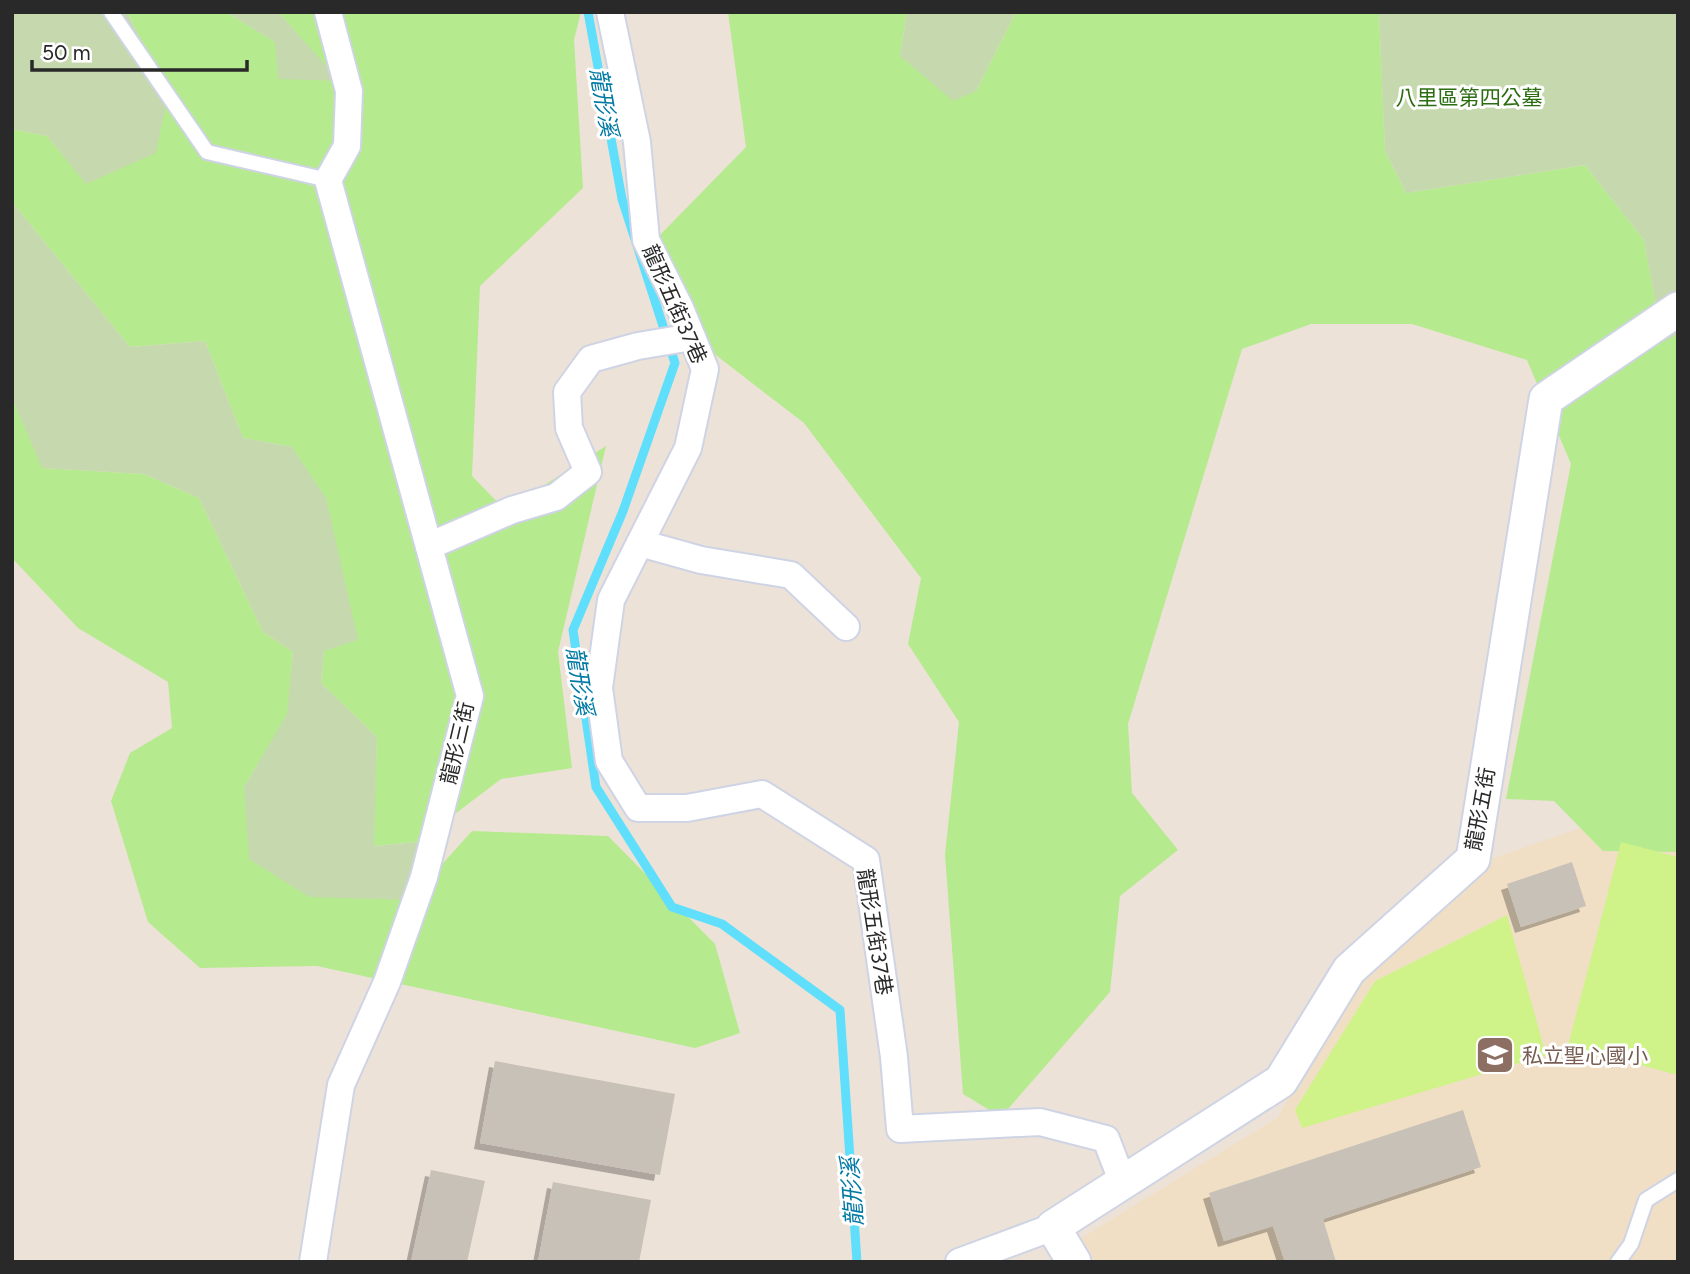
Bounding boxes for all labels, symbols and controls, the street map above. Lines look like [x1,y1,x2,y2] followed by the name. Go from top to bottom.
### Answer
[32,28,247,72] scale bar
[42,40,91,65] text: 50 m
[584,66,624,141] water label: 龍形溪
[1396,85,1543,110] park label: 八里區第四公墓
[638,241,712,367] street label: 龍形五街37巷
[561,645,600,720] water label: 龍形溪
[435,699,479,787] street label: 龍形三街
[1460,765,1500,853] street label: 龍形五街
[853,867,897,997] street label: 龍形五街37巷
[1474,1034,1516,1076] school or university icon: 私立聖心國小
[1522,1043,1648,1068] place label: 私立聖心國小
[835,1154,868,1227] water label: 龍形溪

